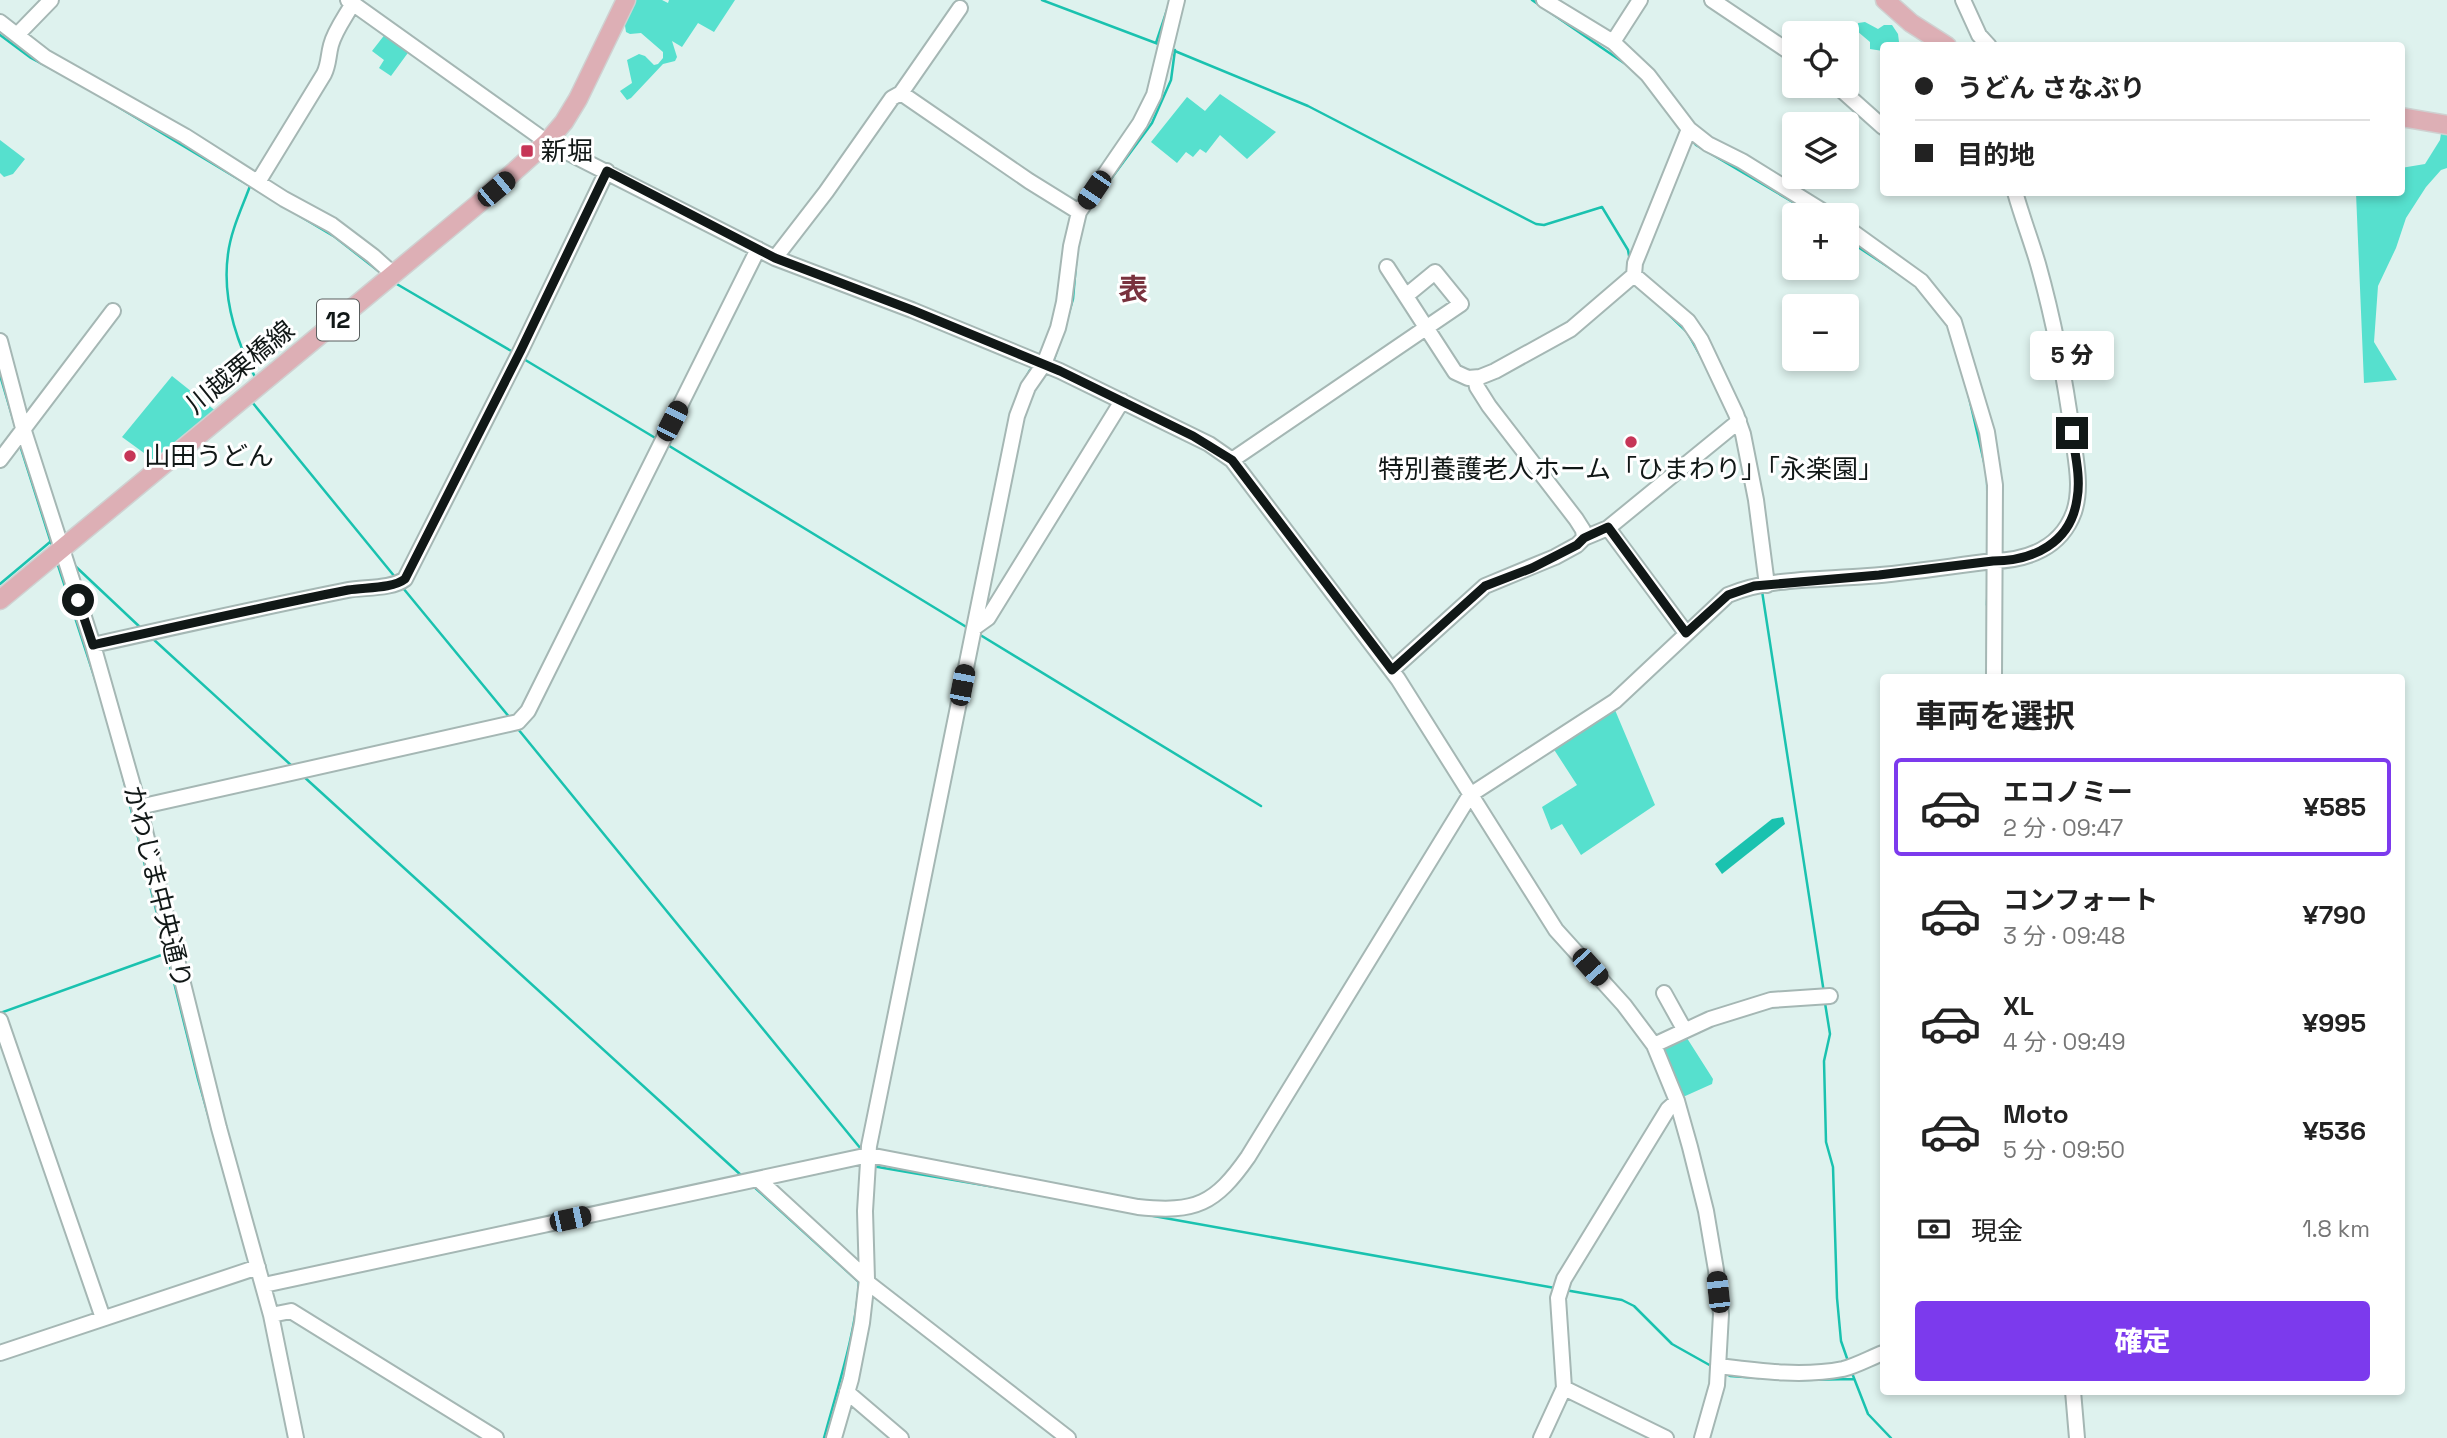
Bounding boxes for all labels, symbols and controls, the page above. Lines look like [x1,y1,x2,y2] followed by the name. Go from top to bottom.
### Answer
[1782,21,1859,371] map controls
[1782,21,1859,98] button: locate
[1957,71,2146,105] text: うどん さなぶり
[1782,112,1859,189] button: layers
[541,134,593,168] place label: 新堀
[1957,138,2035,172] text: 目的地
[519,143,535,159] marker: 新堀
[474,167,519,211] car
[1074,167,1115,213] car
[1782,203,1859,280] button: +
[1118,270,1148,309] district label: 表
[1782,294,1859,371] button: −
[317,300,359,340] road number: 12
[179,313,301,421] street label: 川越栗橋線
[2030,332,2114,380] callout: 5 分
[2051,340,2093,370] text: 5 分
[654,398,691,444] car
[2056,417,2088,449] route end
[1623,434,1639,450] marker: 特別養護老人ホーム「ひまわり」「永楽園」
[144,439,274,473] place label: 山田うどん
[122,448,138,464] marker: 山田うどん
[1378,452,1884,486] place label: 特別養護老人ホーム「ひまわり」「永楽園」
[62,584,94,616] route start
[948,662,977,708] car
[1915,696,2075,736] text: 車両を選択
[2003,775,2133,809] text: エコノミー
[1919,776,1982,839] icon: car
[116,782,200,992] street label: かわじま中央通り
[2303,790,2366,824] text: ¥585
[2003,813,2123,843] text: 2 分 · 09:47
[2003,883,2158,917] text: コンフォート
[1919,884,1982,947] icon: car
[2303,898,2366,932] text: ¥790
[2003,921,2125,951] text: 3 分 · 09:48
[1569,944,1612,990] car
[2003,989,2034,1023] text: XL
[1919,992,1982,1055] icon: car
[2302,1006,2366,1040] text: ¥995
[2003,1027,2126,1057] text: 4 分 · 09:49
[2003,1097,2069,1131] text: Moto
[1919,1100,1982,1163] icon: car
[2302,1114,2366,1148] text: ¥536
[2003,1135,2125,1165] text: 5 分 · 09:50
[548,1204,593,1234] car
[1915,1210,1953,1248] icon: cash
[1971,1214,2023,1248] text: 現金
[2302,1214,2370,1244] text: 1.8 km
[1706,1270,1731,1314] car
[1915,1301,2370,1381] button: 確定

